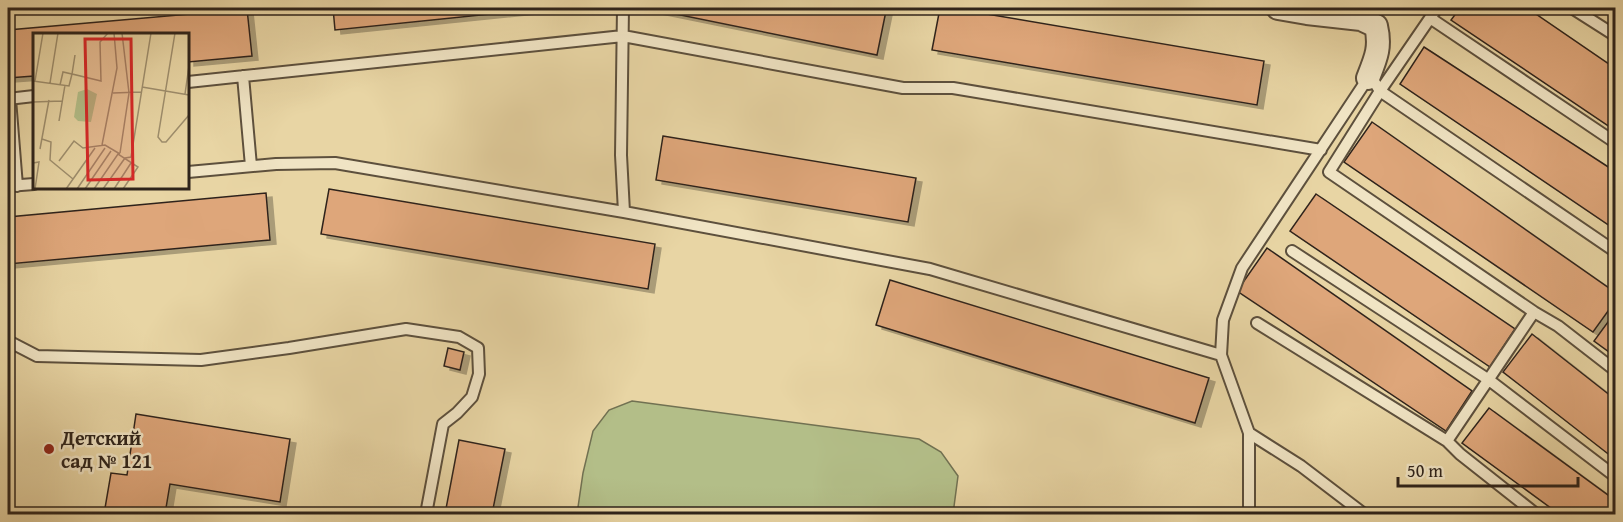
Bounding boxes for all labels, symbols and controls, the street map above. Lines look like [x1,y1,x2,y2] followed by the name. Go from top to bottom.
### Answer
[33,33,189,189] inset map
[60,423,152,475] place label: Детский сад № 121
[42,442,56,456] marker: Детский сад № 121
[1398,450,1578,488] scale bar
[1407,457,1443,484] text: 50 m

